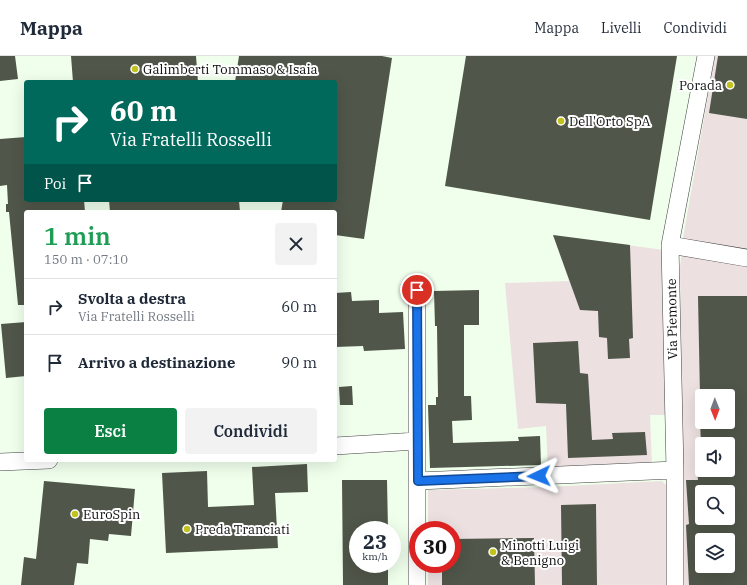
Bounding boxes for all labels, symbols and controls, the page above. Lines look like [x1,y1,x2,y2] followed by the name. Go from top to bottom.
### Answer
[20,16,83,40] text: Mappa
[534,19,579,37] text: Mappa
[601,19,641,37] text: Livelli
[663,19,727,37] text: Condividi
[143,61,318,78] place label: Galimberti Tommaso & Isaia
[130,64,140,74] marker: Galimberti Tommaso & Isaia
[679,77,722,94] place label: Porada
[725,80,735,90] marker: Porada
[110,92,177,129] text: 60 m
[44,96,96,148] icon: right
[569,113,651,130] place label: Dell'Orto SpA
[556,116,566,126] marker: Dell'Orto SpA
[110,128,272,151] text: Via Fratelli Rosselli
[74,172,96,194] icon: arrive
[44,174,66,193] text: Poi
[44,220,111,252] text: 1 min
[275,223,317,265] button: close
[44,251,128,268] text: 150 m · 07:10
[400,273,434,307] pin
[663,278,681,360] street label: Via Piemonte
[406,279,428,301] icon: arrive
[78,289,186,308] text: Svolta a destra
[44,296,66,318] icon: right
[281,297,317,316] text: 60 m
[78,308,195,325] text: Via Fratelli Rosselli
[44,352,66,374] icon: arrive
[78,353,235,372] text: Arrivo a destinazione
[281,353,317,372] text: 90 m
[695,389,735,429] north arrow
[695,389,735,573] map controls
[44,408,177,454] button: Esci
[185,408,317,454] button: Condividi
[695,437,735,477] button: sound
[518,455,560,497] position arrow
[695,485,735,525] button: search
[83,506,140,523] place label: EuroSpin
[70,509,80,519] marker: EuroSpin
[195,521,290,538] place label: Preda Tranciati
[409,521,461,573] speed limit sign: 30
[182,524,192,534] marker: Preda Tranciati
[363,528,387,555] text: 23
[695,533,735,573] button: layers
[501,537,579,569] place label: Minotti Luigi & Benigno
[488,547,498,557] marker: Minotti Luigi & Benigno
[362,550,388,563] text: km/h

